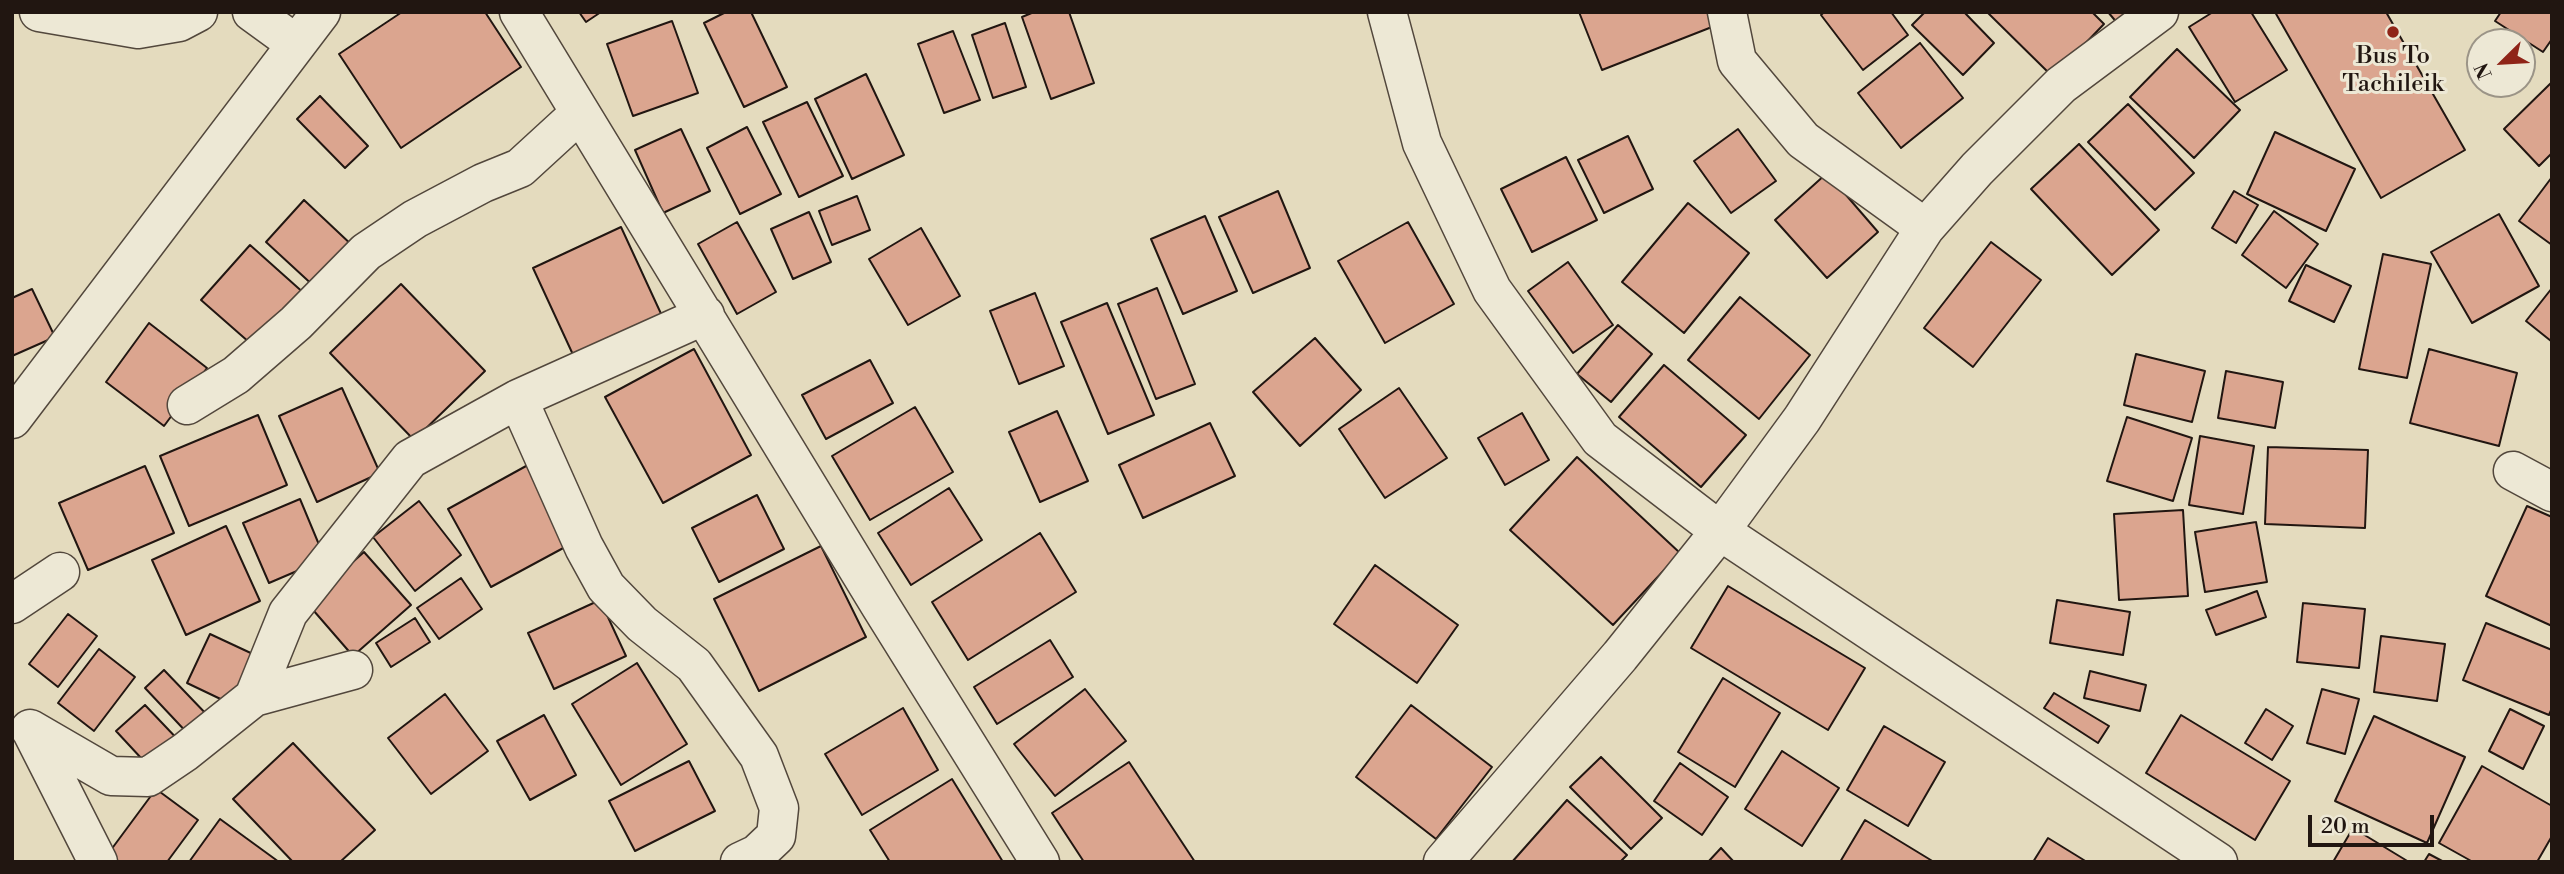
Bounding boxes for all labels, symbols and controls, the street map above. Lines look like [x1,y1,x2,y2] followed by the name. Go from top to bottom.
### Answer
[2385,24,2401,40] marker: Bus To Tachileik
[2466,28,2536,98] north arrow
[2342,43,2444,99] place label: Bus To Tachileik
[2470,59,2498,82] text: N
[2312,800,2438,844] scale bar
[2321,814,2370,840] text: 20 m

